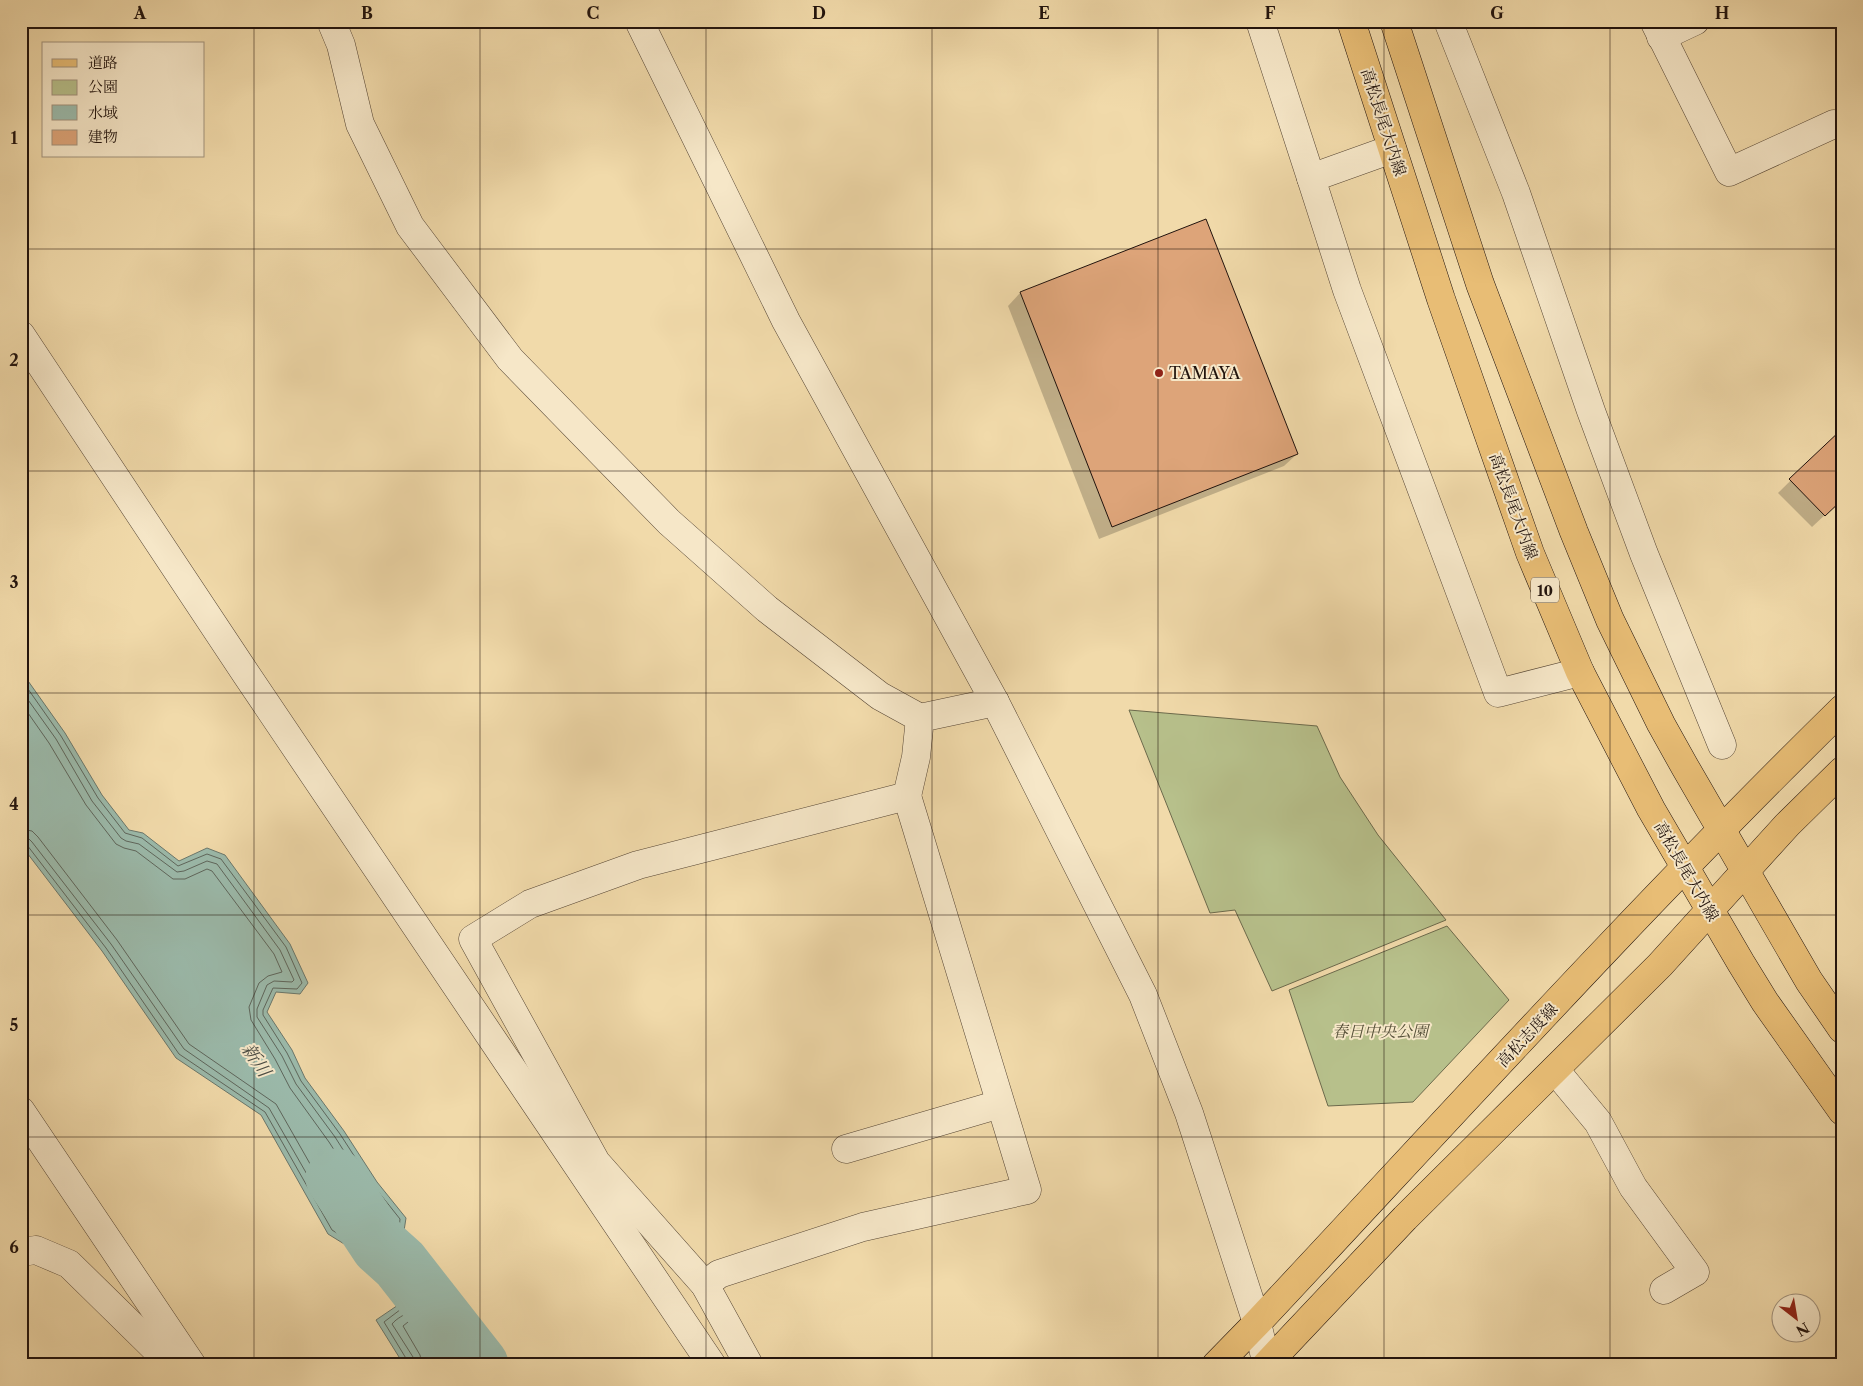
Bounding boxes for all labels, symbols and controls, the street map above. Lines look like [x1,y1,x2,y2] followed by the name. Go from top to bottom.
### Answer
[133,3,147,23] text: A
[361,3,373,23] text: B
[587,3,599,23] text: C
[812,3,826,23] text: D
[1038,3,1050,23] text: E
[1265,3,1276,23] text: F
[1490,3,1504,23] text: G
[1715,3,1729,23] text: H
[42,42,205,158] legend
[88,53,118,72] text: 道路
[1357,66,1411,178] street label: 高松長尾大内線
[88,77,118,96] text: 公園
[88,103,118,122] text: 水域
[88,127,118,146] text: 建物
[10,128,18,148] text: 1
[9,350,19,370] text: 2
[1169,363,1242,383] place label: TAMAYA
[1153,367,1165,379] marker: TAMAYA
[1485,450,1543,562] street label: 高松長尾大内線
[9,572,19,592] text: 3
[1531,578,1559,602] road number: 10
[9,794,19,814] text: 4
[1650,817,1724,925] street label: 高松長尾大内線
[1492,999,1562,1071] street label: 高松志度線
[10,1015,19,1035] text: 5
[1332,1021,1431,1041] park label: 春日中央公園
[237,1039,276,1083] water label: 新川
[9,1237,19,1257] text: 6
[1770,1294,1820,1344] north arrow
[1793,1318,1813,1340] text: N

